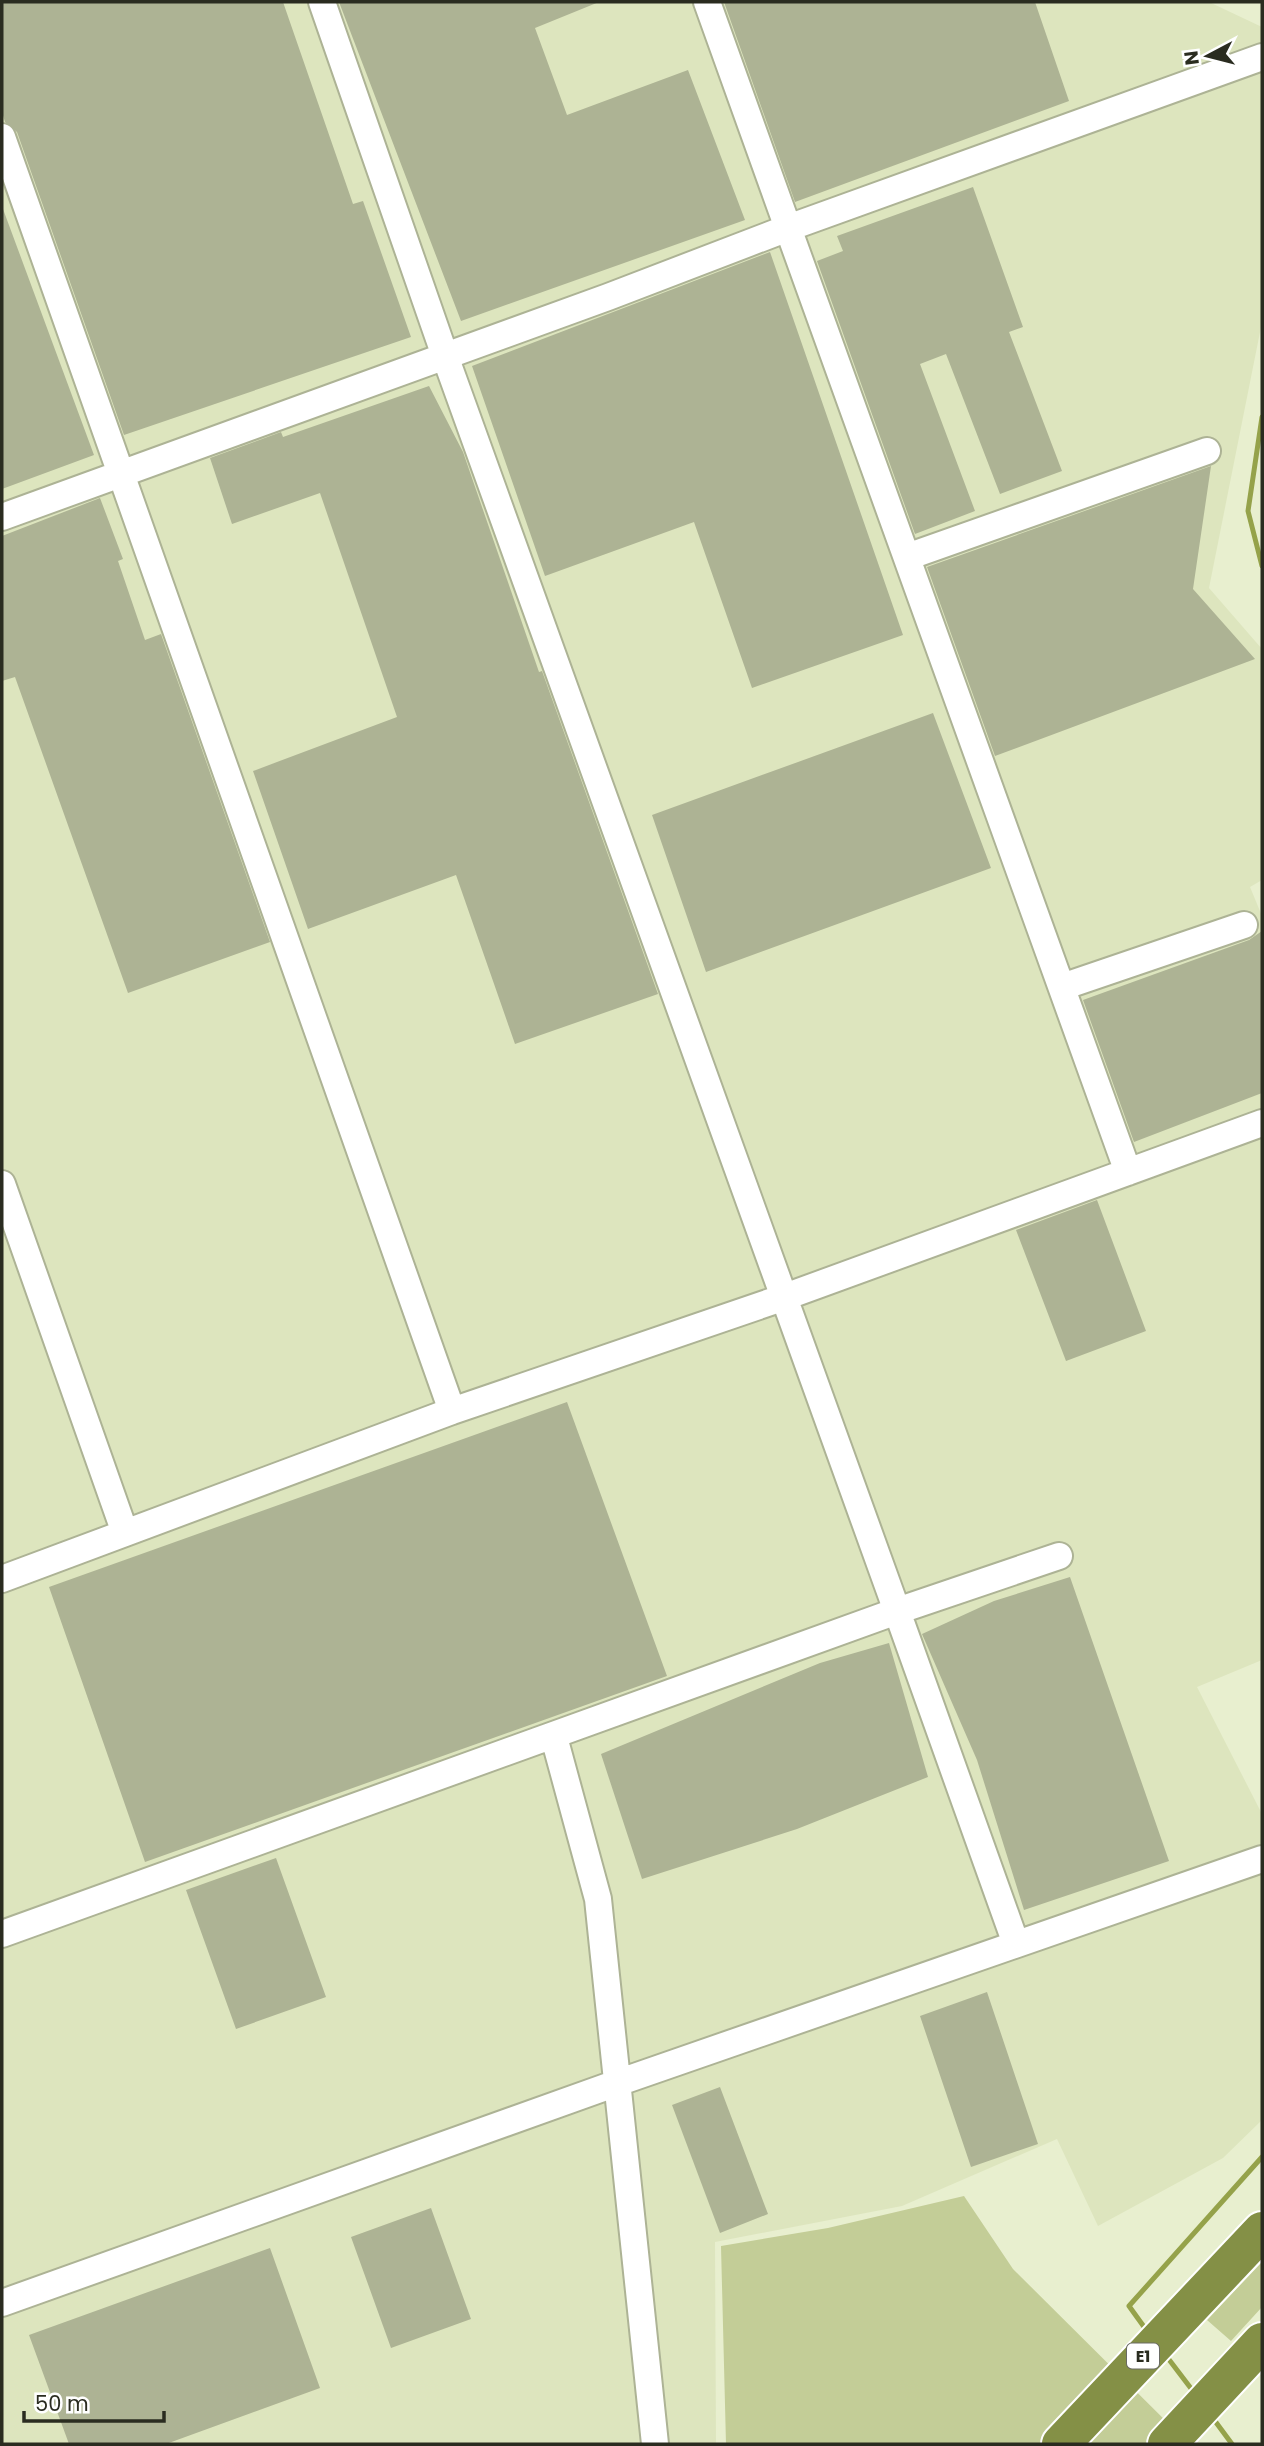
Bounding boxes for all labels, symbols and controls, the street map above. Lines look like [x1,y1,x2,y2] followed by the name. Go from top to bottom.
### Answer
[1173,21,1243,91] north arrow
[1177,49,1206,67] text: N
[1127,2344,1159,2368] road number: E1
[24,2380,164,2424] scale bar
[35,2389,89,2418] text: 50 m

